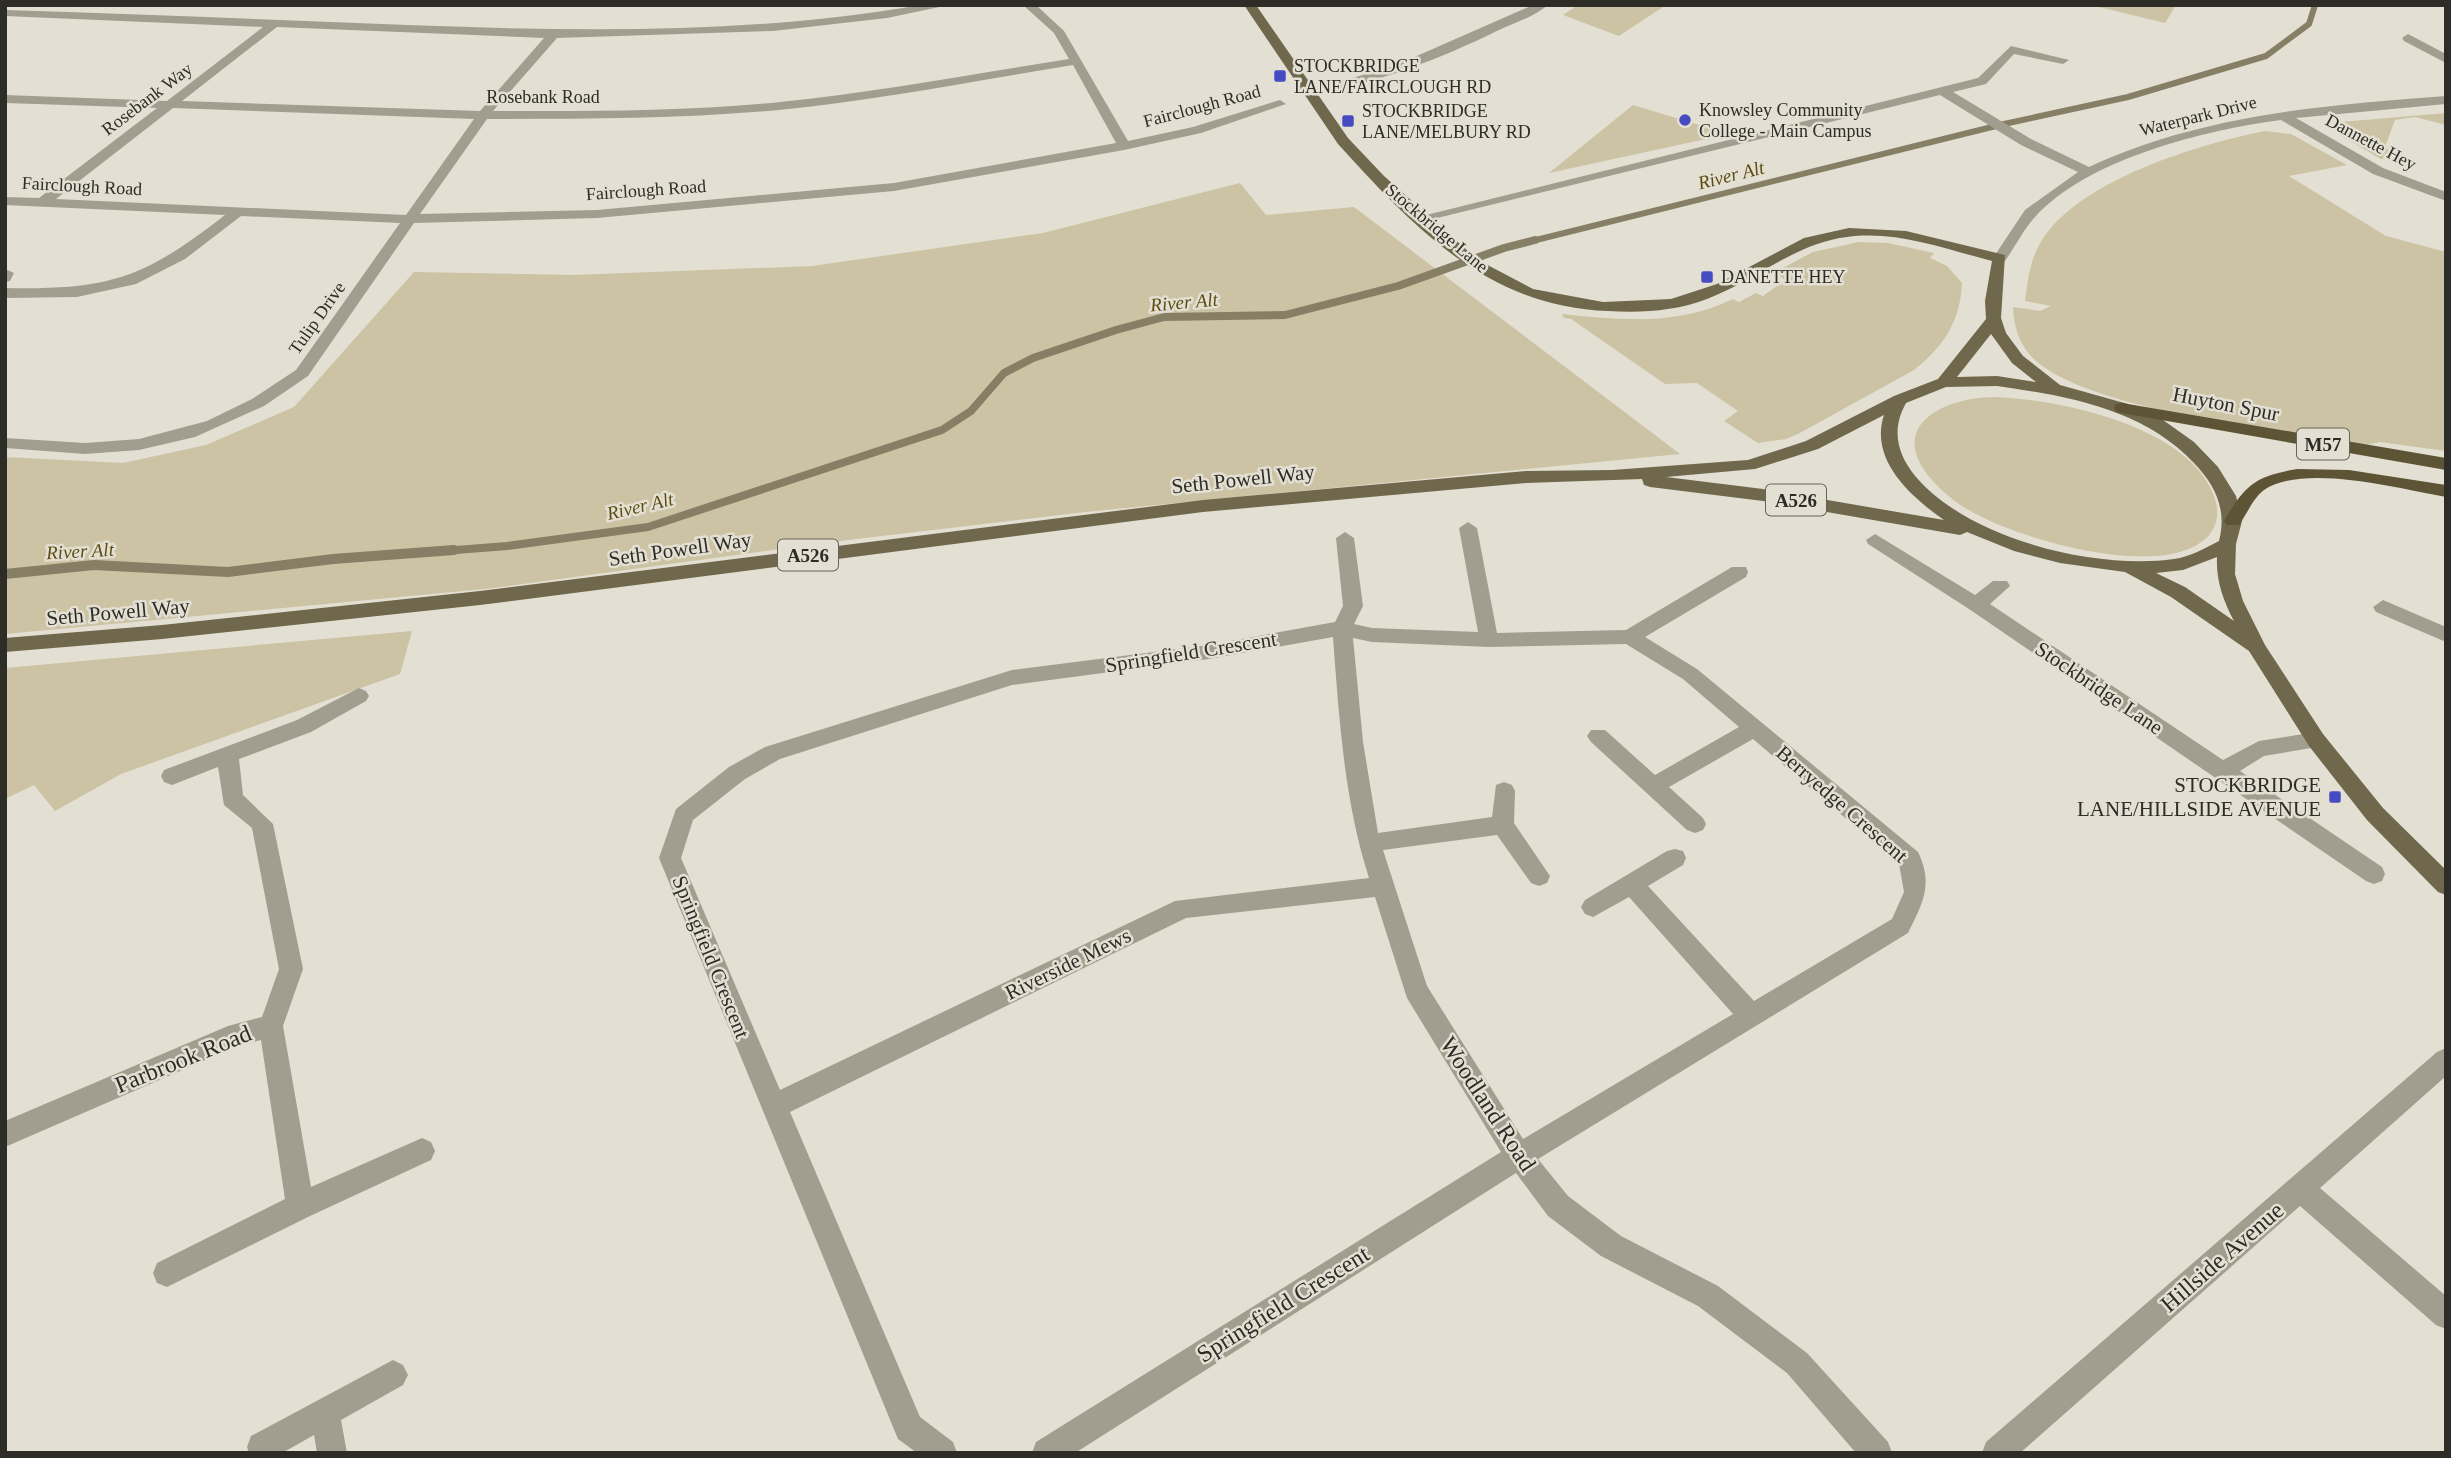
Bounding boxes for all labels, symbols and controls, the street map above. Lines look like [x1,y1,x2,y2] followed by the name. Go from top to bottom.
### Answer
[1294,56,1491,97] place label: STOCKBRIDGE LANE/FAIRCLOUGH RD
[98,59,196,139] street label: Rosebank Way
[1272,68,1288,84] marker: STOCKBRIDGE LANE/FAIRCLOUGH RD
[1141,81,1263,131] street label: Fairclough Road
[486,87,600,107] street label: Rosebank Road
[2137,92,2259,140] street label: Waterpark Drive
[1699,100,1871,141] place label: Knowsley Community College - Main Campus
[1362,101,1531,142] place label: STOCKBRIDGE LANE/MELBURY RD
[2322,110,2420,174] street label: Dannette Hey
[1677,112,1693,128] marker: Knowsley Community College - Main Campus
[1340,113,1356,129] marker: STOCKBRIDGE LANE/MELBURY RD
[1695,156,1767,194] water label: River Alt
[21,173,143,199] street label: Fairclough Road
[585,176,707,204] street label: Fairclough Road
[1382,179,1492,277] street label: Stockbridge Lane
[1721,267,1845,287] place label: DANETTE HEY
[1699,269,1715,285] marker: DANETTE HEY
[285,278,349,358] street label: Tulip Drive
[1148,289,1219,315] water label: River Alt
[2171,382,2281,426] street label: Huyton Spur
[2297,428,2349,460] road number: M57
[1170,460,1316,498] street label: Seth Powell Way
[1766,485,1826,516] road number: A526
[604,488,676,524] water label: River Alt
[607,527,753,571] street label: Seth Powell Way
[45,539,115,563] water label: River Alt
[778,540,838,570] road number: A526
[45,594,191,630] street label: Seth Powell Way
[1104,627,1279,677] street label: Springfield Crescent
[2031,636,2167,740] street label: Stockbridge Lane
[1771,740,1913,868] street label: Berryedge Crescent
[2077,773,2321,821] place label: STOCKBRIDGE LANE/HILLSIDE AVENUE
[2327,789,2343,805] marker: STOCKBRIDGE LANE/HILLSIDE AVENUE
[667,872,755,1042] street label: Springfield Crescent
[1001,923,1135,1005] street label: Riverside Mews
[111,1020,255,1098] street label: Parbrook Road
[1435,1032,1541,1176] street label: Woodland Road
[2156,1197,2288,1317] street label: Hillside Avenue
[1192,1240,1374,1367] street label: Springfield Crescent

